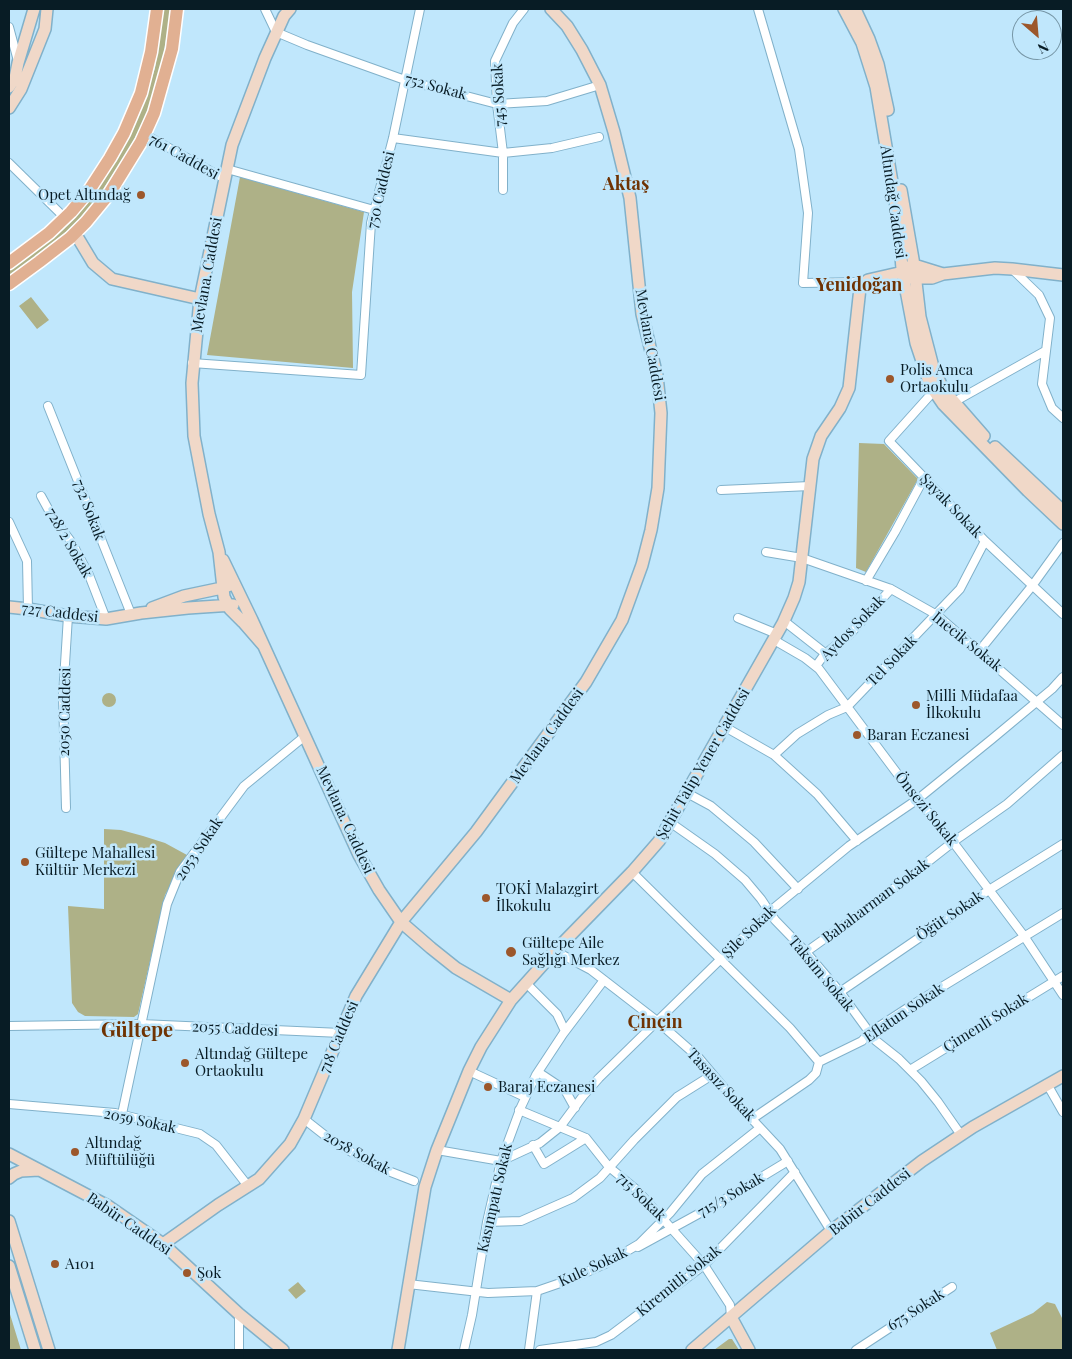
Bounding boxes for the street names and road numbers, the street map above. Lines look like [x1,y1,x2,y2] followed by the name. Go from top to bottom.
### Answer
[488,63,510,127] street label: 745 Sokak
[403,70,469,104] street label: 752 Sokak
[146,130,222,184] street label: 761 Caddesi
[876,144,910,260] street label: Altındağ Caddesi
[363,150,399,230] street label: 750 Caddesi
[188,216,226,334] street label: Mevlana. Caddesi
[631,288,669,402] street label: Mevlana Caddesi
[916,470,986,542] street label: Şayak Sokak
[69,477,109,543] street label: 732 Sokak
[42,505,96,581] street label: 728/2 Sokak
[817,591,889,665] street label: Aydos Sokak
[21,599,99,627] street label: 727 Caddesi
[928,608,1006,676] street label: İnecik Sokak
[863,632,921,690] street label: Tel Sokak
[55,667,75,757] street label: 2050 Caddesi
[506,685,588,787] street label: Mevlana Caddesi
[652,685,754,843] street label: Şehit Talip Yener Caddesi
[312,763,378,877] street label: Mevlana. Caddesi
[891,769,961,849] street label: Önsezi Sokak
[171,814,227,884] street label: 2053 Sokak
[819,855,933,947] street label: Babaharman Sokak
[913,887,987,945] street label: Öğüt Sokak
[718,902,780,962] street label: Şile Sokak
[784,933,858,1015] street label: Taksim Sokak
[861,980,947,1046] street label: Eflatun Sokak
[940,990,1032,1056] street label: Çimenli Sokak
[316,998,362,1076] street label: 718 Caddesi
[191,1018,279,1040] street label: 2055 Caddesi
[683,1045,759,1125] street label: Tasasız Sokak
[102,1105,178,1137] street label: 2059 Sokak
[320,1127,394,1179] street label: 2058 Sokak
[474,1142,516,1254] street label: Kasımpatı Sokak
[826,1165,914,1239] street label: Babür Caddesi
[613,1169,669,1225] street label: 715 Sokak
[695,1169,767,1221] street label: 715/3 Sokak
[83,1189,175,1259] street label: Babür Caddesi
[633,1241,725,1321] street label: Kiremitli Sokak
[556,1243,630,1291] street label: Kule Sokak
[884,1285,948,1335] street label: 675 Sokak

